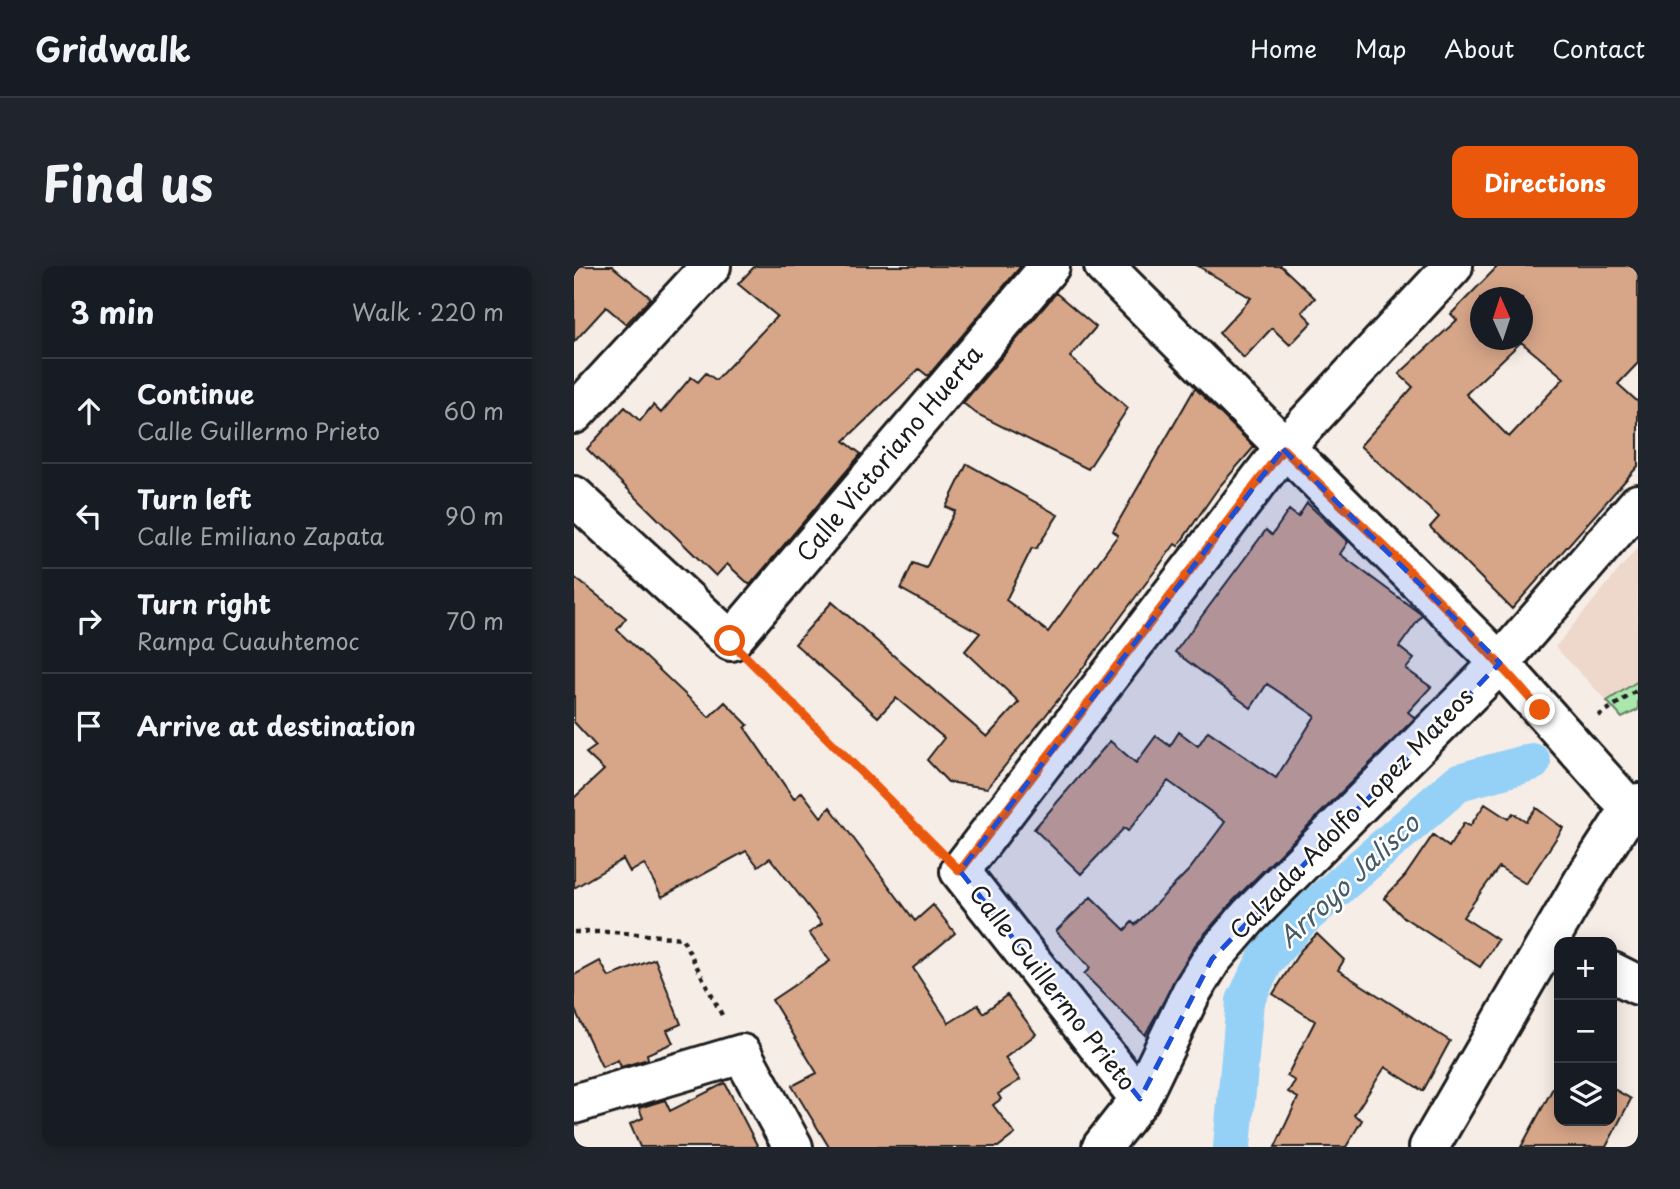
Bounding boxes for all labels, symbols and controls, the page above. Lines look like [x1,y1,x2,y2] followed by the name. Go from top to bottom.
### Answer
[35,23,191,73] text: Gridwalk
[1250,30,1317,66] text: Home
[1355,30,1406,66] text: Map
[1444,30,1514,66] text: About
[1552,30,1645,66] text: Contact
[42,145,213,219] text: Find us
[1452,146,1638,218] button: Directions
[1470,287,1533,350] north arrow
[70,289,155,334] text: 3 min
[352,294,504,329] text: Walk · 220 m
[787,337,990,569] street label: Calle Victoriano Huerta
[137,374,254,413] text: Continue
[70,392,108,430] icon: ahead
[444,393,504,428] text: 60 m
[137,413,380,448] text: Calle Guillermo Prieto
[137,479,252,518] text: Turn left
[70,497,108,535] icon: left
[445,498,504,533] text: 90 m
[137,518,384,553] text: Calle Emiliano Zapata
[137,584,271,623] text: Turn right
[70,602,108,640] icon: right
[446,603,504,638] text: 70 m
[137,623,359,658] text: Rampa Cuauhtemoc
[714,625,745,656] route start
[1220,678,1481,947] street label: Calzada Adolfo Lopez Mateos
[1524,694,1555,725] route end
[137,706,416,745] text: Arrive at destination
[70,707,108,745] icon: arrive
[1269,803,1429,956] water label: Arroyo Jalisco
[961,876,1146,1098] street label: Calle Guillermo Prieto
[1554,937,1617,1126] map controls
[1554,937,1617,1000] button: +
[1554,1000,1617,1063] button: −
[1554,1063,1617,1126] button: layers

